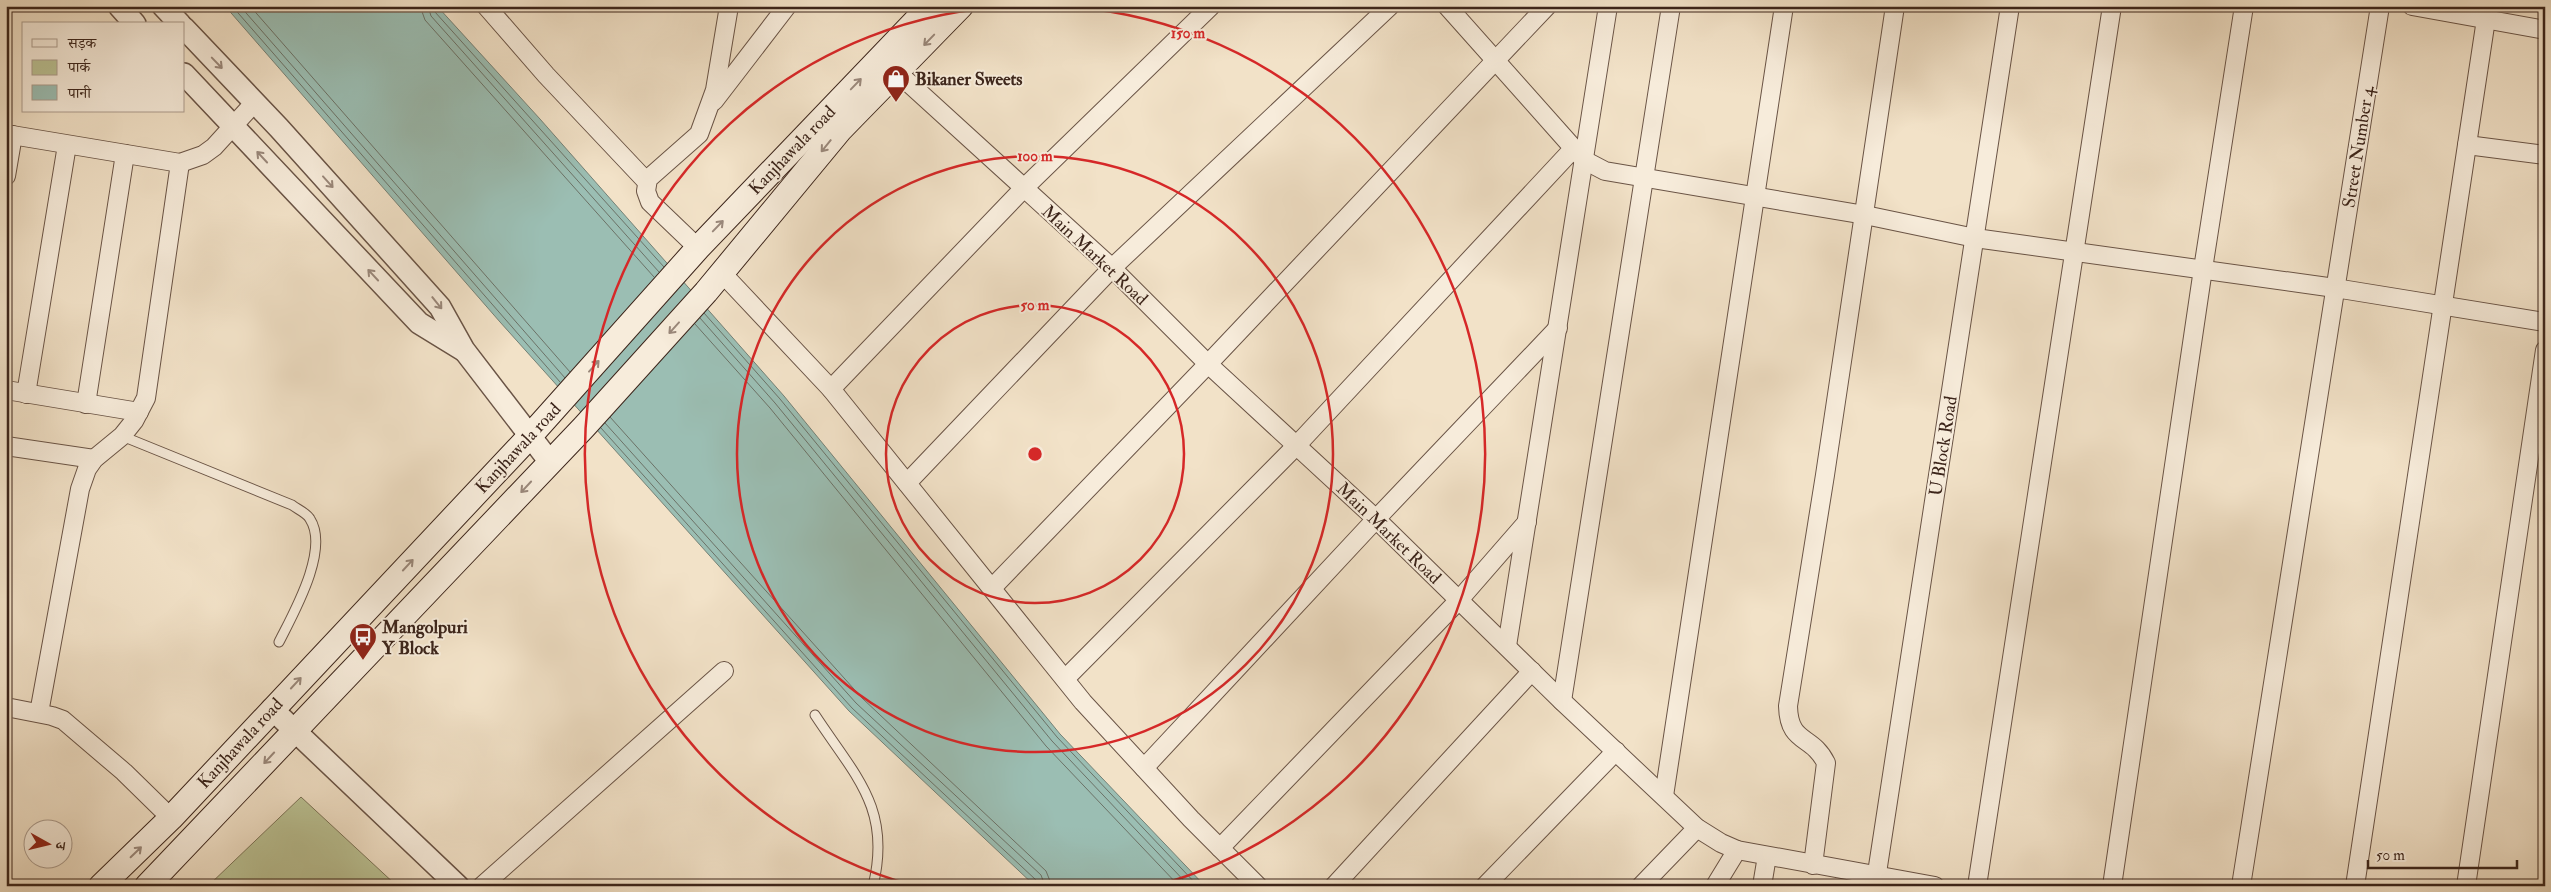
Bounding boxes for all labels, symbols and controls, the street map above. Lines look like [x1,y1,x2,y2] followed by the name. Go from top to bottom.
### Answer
[22,22,185,112] legend
[1171,24,1205,43] text: 150 m
[923,33,935,46] one-way arrow
[67,34,97,53] text: सड़क
[211,57,223,69] one-way arrow
[67,58,91,77] text: पार्क
[881,64,911,103] shop icon: Bikaner Sweets
[915,68,1023,91] place label: Bikaner Sweets
[850,78,862,90] one-way arrow
[2338,83,2380,209] street label: Street Number 4
[67,84,92,103] text: पानी
[744,101,841,200] street label: Kanjhawala road
[821,139,832,152] one-way arrow
[1017,147,1053,166] text: 100 m
[256,150,268,163] one-way arrow
[322,175,334,188] one-way arrow
[1037,200,1153,311] street label: Main Market Road
[712,221,724,233] one-way arrow
[367,268,379,281] one-way arrow
[431,296,442,309] one-way arrow
[1021,296,1050,315] text: 50 m
[668,322,680,335] one-way arrow
[588,360,600,373] one-way arrow
[1924,394,1963,498] street label: U Block Road
[470,398,566,499] street label: Kanjhawala road
[1026,445,1044,463] centre of rings
[1331,477,1446,589] street label: Main Market Road
[520,481,532,494] one-way arrow
[402,559,414,572] one-way arrow
[381,616,468,660] place label: Mangolpuri Y Block
[348,622,378,661] bus stop icon: Mangolpuri Y Block
[290,677,302,689] one-way arrow
[192,693,288,794] street label: Kanjhawala road
[263,751,275,764] one-way arrow
[22,820,72,870] north arrow
[2368,837,2517,869] scale bar
[51,840,69,851] text: उ
[130,845,142,858] one-way arrow
[2376,846,2405,865] text: 50 m

